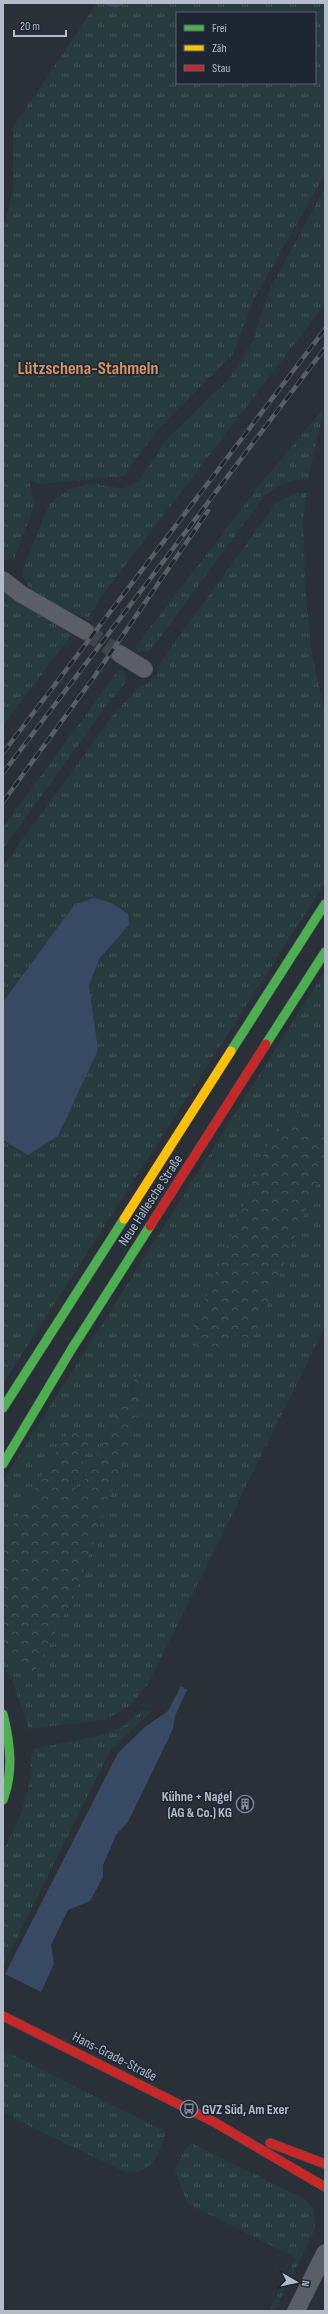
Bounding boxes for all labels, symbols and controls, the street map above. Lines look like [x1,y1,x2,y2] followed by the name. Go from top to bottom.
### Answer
[14,12,66,38] scale bar
[176,12,316,84] legend
[20,19,40,34] text: 20 m
[212,21,227,36] text: Frei
[212,41,227,56] text: Zäh
[212,61,230,76] text: Stau
[18,358,158,379] district label: Lützschena-Stahmeln
[115,1152,186,1249] street label: Neue Hallesche Straße
[162,1788,232,1821] place label: Kühne + Nagel (AG & Co.) KG
[235,1794,255,1814] building icon: Kühne + Nagel (AG & Co.) KG
[70,2028,160,2085] street label: Hans-Grade-Straße
[179,2099,199,2119] bus stop icon: GVZ Süd, Am Exer
[202,2101,289,2118] place label: GVZ Süd, Am Exer
[276,2262,316,2302] north arrow
[298,2280,312,2288] text: N

